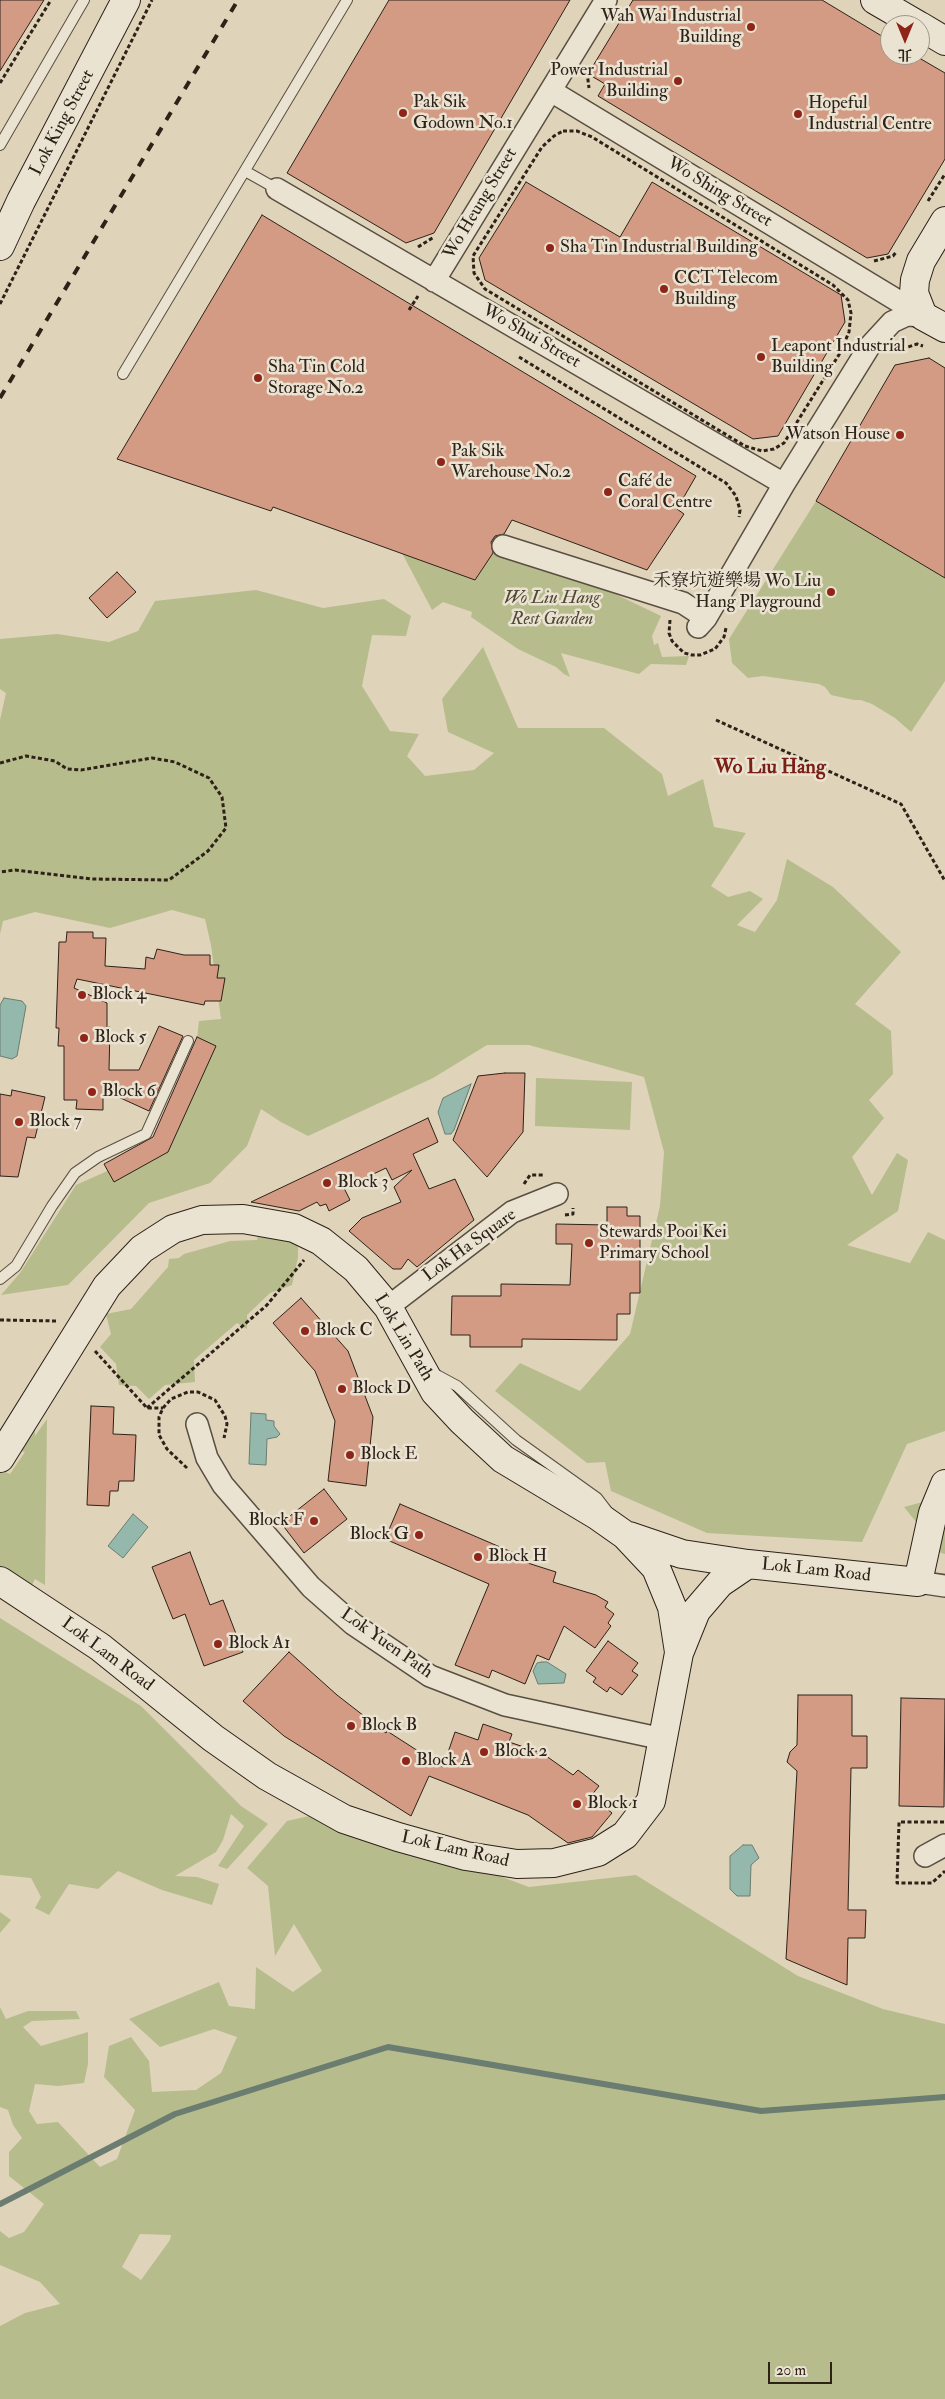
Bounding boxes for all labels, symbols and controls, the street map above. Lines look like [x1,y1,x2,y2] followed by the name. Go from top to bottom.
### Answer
[601,6,741,48] place label: Wah Wai Industrial Building
[880,15,930,65] north arrow
[745,21,757,33] marker: Wah Wai Industrial Building
[898,46,912,63] text: 北
[550,60,668,102] place label: Power Industrial Building
[26,66,100,180] street label: Lok King Street
[672,75,684,87] marker: Power Industrial Building
[413,92,513,134] place label: Pak Sik Godown No.1
[808,93,932,136] place label: Hopeful Industrial Centre
[397,107,409,119] marker: Pak Sik Godown No.1
[792,108,804,120] marker: Hopeful Industrial Centre
[439,144,523,264] street label: Wo Heung Street
[663,153,775,233] street label: Wo Shing Street
[560,237,758,259] place label: Sha Tin Industrial Building
[544,242,556,254] marker: Sha Tin Industrial Building
[674,268,778,310] place label: CCT Telecom Building
[658,283,670,295] marker: CCT Telecom Building
[478,300,584,374] street label: Wo Shui Street
[771,336,906,378] place label: Leapont Industrial Building
[755,351,767,363] marker: Leapont Industrial Building
[268,357,365,399] place label: Sha Tin Cold Storage No.2
[252,372,264,384] marker: Sha Tin Cold Storage No.2
[786,424,890,446] place label: Watson House
[894,429,906,441] marker: Watson House
[451,441,571,484] place label: Pak Sik Warehouse No.2
[435,456,447,468] marker: Pak Sik Warehouse No.2
[618,471,712,514] place label: Café de Coral Centre
[602,486,614,498] marker: Café de Coral Centre
[653,571,821,614] place label: 禾寮坑遊樂場 Wo Liu Hang Playground
[825,586,837,598] marker: 禾寮坑遊樂場 Wo Liu Hang Playground
[504,588,600,630] park label: Wo Liu Hang Rest Garden
[714,757,826,781] district label: Wo Liu Hang
[92,984,146,1006] place label: Block 4
[76,989,88,1001] marker: Block 4
[94,1027,146,1049] place label: Block 5
[78,1032,90,1044] marker: Block 5
[102,1081,156,1103] place label: Block 6
[86,1086,98,1098] marker: Block 6
[29,1111,82,1133] place label: Block 7
[13,1116,25,1128] marker: Block 7
[337,1172,388,1194] place label: Block 3
[321,1177,333,1189] marker: Block 3
[419,1205,521,1287] street label: Lok Ha Square
[599,1222,727,1264] place label: Stewards Pooi Kei Primary School
[583,1237,595,1249] marker: Stewards Pooi Kei Primary School
[369,1291,437,1385] street label: Lok Lin Path
[315,1320,373,1342] place label: Block C
[299,1325,311,1337] marker: Block C
[352,1378,411,1400] place label: Block D
[336,1383,348,1395] marker: Block D
[360,1444,418,1466] place label: Block E
[344,1449,356,1461] marker: Block E
[248,1510,304,1532] place label: Block F
[308,1515,320,1527] marker: Block F
[349,1524,409,1546] place label: Block G
[413,1529,425,1541] marker: Block G
[488,1546,547,1568] place label: Block H
[472,1551,484,1563] marker: Block H
[760,1555,872,1587] street label: Lok Lam Road
[336,1604,436,1684] street label: Lok Yuen Path
[57,1613,157,1697] street label: Lok Lam Road
[228,1633,290,1655] place label: Block A1
[212,1638,224,1650] marker: Block A1
[361,1715,417,1737] place label: Block B
[345,1720,357,1732] marker: Block B
[494,1741,548,1763] place label: Block 2
[478,1746,490,1758] marker: Block 2
[416,1750,472,1772] place label: Block A
[400,1755,412,1767] marker: Block A
[587,1793,638,1815] place label: Block 1
[571,1798,583,1810] marker: Block 1
[399,1827,511,1873] street label: Lok Lam Road
[770,2352,834,2384] scale bar
[776,2361,806,2380] text: 20 m

